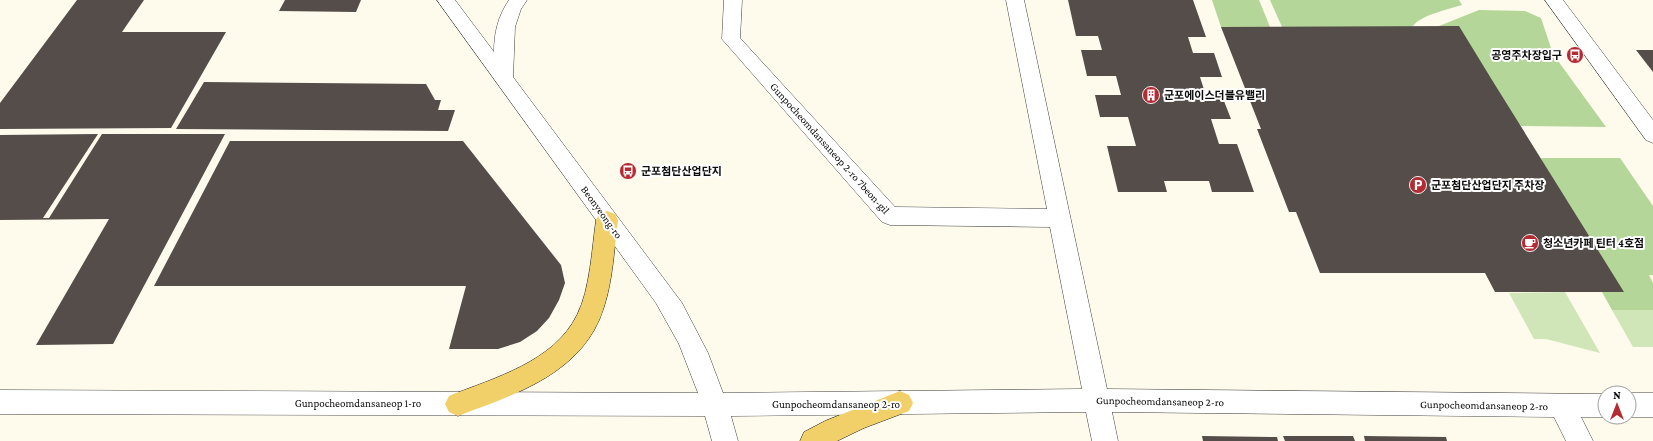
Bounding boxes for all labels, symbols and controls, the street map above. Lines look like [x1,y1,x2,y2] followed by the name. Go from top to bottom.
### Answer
[1565,45,1585,65] bus stop icon: 공영주차장입구
[1491,49,1562,61] place label: 공영주차장입구
[767,80,892,217] street label: Gunpocheomdansaneop 2-ro 7beon-gil
[1141,85,1161,105] building icon: 군포에이스더블유밸리
[1164,89,1265,101] place label: 군포에이스더블유밸리
[618,161,638,181] bus stop icon: 군포첨단산업단지
[641,165,722,177] place label: 군포첨단산업단지
[1408,175,1428,195] parking icon: 군포첨단산업단지 주차장
[1431,179,1544,191] place label: 군포첨단산업단지 주차장
[578,183,625,242] street label: Beonyeong-ro
[1520,233,1540,253] cafe icon: 청소년카페 틴터 4호점
[1543,237,1644,249] place label: 청소년카페 틴터 4호점
[1597,385,1637,425] north arrow
[1613,389,1621,401] text: N
[1096,394,1225,409] street label: Gunpocheomdansaneop 2-ro
[295,397,422,410] street label: Gunpocheomdansaneop 1-ro
[772,398,901,411] street label: Gunpocheomdansaneop 2-ro
[1420,398,1549,413] street label: Gunpocheomdansaneop 2-ro

